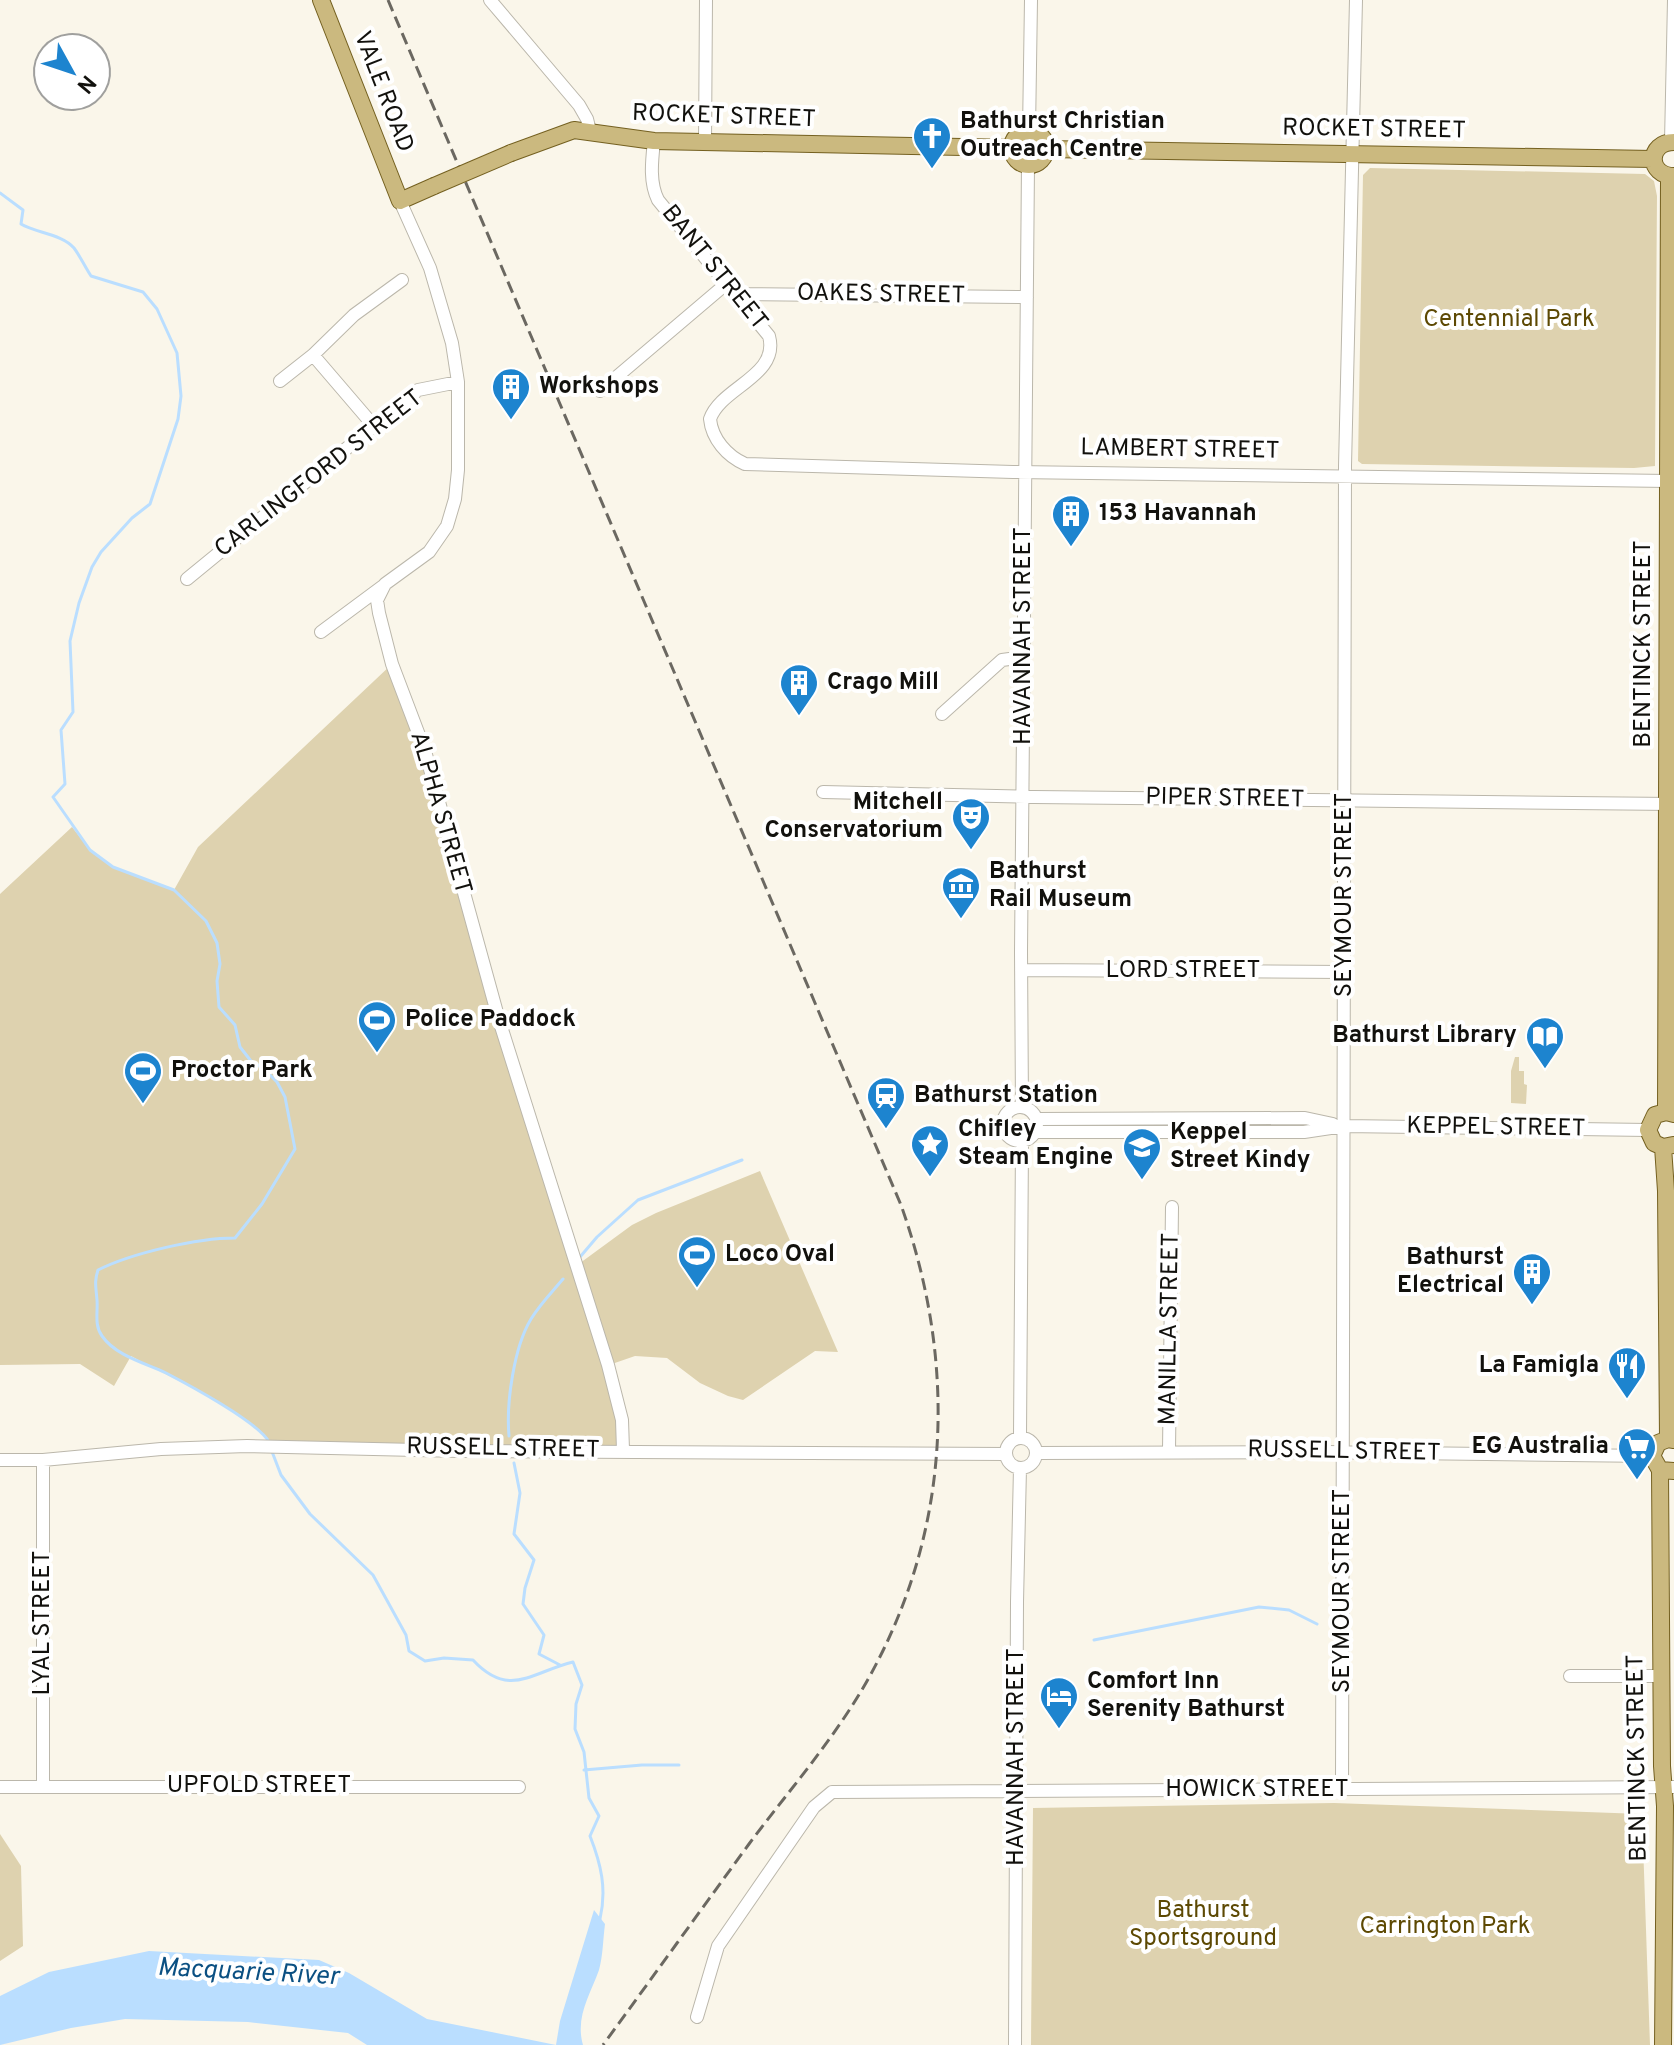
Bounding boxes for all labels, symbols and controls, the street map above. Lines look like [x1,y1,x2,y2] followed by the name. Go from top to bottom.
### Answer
[346,27,420,157] street label: VALE ROAD
[32,32,112,112] north arrow
[70,69,101,98] text: N
[632,99,816,135] street label: ROCKET STREET
[960,107,1165,165] place label: Bathurst Christian Outreach Centre
[1282,113,1466,147] street label: ROCKET STREET
[911,115,953,170] church icon: Bathurst Christian Outreach Centre
[654,199,774,337] street label: BANT STREET
[796,279,966,311] street label: OAKES STREET
[1423,305,1595,335] park label: Centennial Park
[490,366,532,421] building icon: Workshops
[539,372,659,402] place label: Workshops
[209,383,429,565] street label: CARLINGFORD STREET
[1080,433,1280,467] street label: LAMBERT STREET
[1050,493,1092,548] building icon: 153 Havannah
[1099,499,1257,529] place label: 153 Havannah
[1009,527,1039,745] street label: HAVANNAH STREET
[1629,540,1659,748] street label: BENTINCK STREET
[778,662,820,717] building icon: Crago Mill
[827,668,939,698] place label: Crago Mill
[402,728,478,898] street label: ALPHA STREET
[1145,783,1305,815] street label: PIPER STREET
[765,788,943,846] place label: Mitchell Conservatorium
[1330,793,1360,997] street label: SEYMOUR STREET
[950,796,992,851] theatre icon: Mitchell Conservatorium
[989,857,1132,915] place label: Bathurst Rail Museum
[940,865,982,920] museum icon: Bathurst Rail Museum
[1105,956,1261,986] street label: LORD STREET
[356,999,398,1054] sports icon: Police Paddock
[405,1005,576,1035] place label: Police Paddock
[1524,1015,1566,1070] library icon: Bathurst Library
[1332,1021,1517,1051] place label: Bathurst Library
[122,1050,164,1105] sports icon: Proctor Park
[171,1056,313,1086] place label: Proctor Park
[865,1075,907,1130] station icon: Bathurst Station
[914,1081,1098,1111] place label: Bathurst Station
[1406,1111,1586,1145] street label: KEPPEL STREET
[958,1115,1113,1173] place label: Chifley Steam Engine
[1170,1118,1310,1176] place label: Keppel Street Kindy
[909,1123,951,1178] place icon: Chifley Steam Engine
[1121,1126,1163,1181] school or university icon: Keppel Street Kindy
[1153,1232,1187,1426] street label: MANILLA STREET
[676,1234,718,1289] sports icon: Loco Oval
[725,1240,835,1270] place label: Loco Oval
[1397,1243,1504,1301] place label: Bathurst Electrical
[1511,1251,1553,1306] building icon: Bathurst Electrical
[1606,1345,1648,1400] restaurant icon: La Famigla
[1479,1351,1599,1381] place label: La Famigla
[1616,1426,1658,1481] supermarket icon: EG Australia
[406,1432,600,1466] street label: RUSSELL STREET
[1471,1432,1609,1462] place label: EG Australia
[1247,1435,1441,1469] street label: RUSSELL STREET
[1328,1489,1358,1693] street label: SEYMOUR STREET
[28,1550,58,1696] street label: LYAL STREET
[1002,1648,1032,1866] street label: HAVANNAH STREET
[1621,1654,1655,1862] street label: BENTINCK STREET
[1087,1667,1285,1725] place label: Comfort Inn Serenity Bathurst
[1038,1675,1080,1730] hotel icon: Comfort Inn Serenity Bathurst
[167,1771,351,1801] street label: UPFOLD STREET
[1165,1775,1349,1805] street label: HOWICK STREET
[1129,1896,1277,1954] park label: Bathurst Sportsground
[1359,1912,1531,1942] park label: Carrington Park
[156,1952,342,1994] water label: Macquarie River

